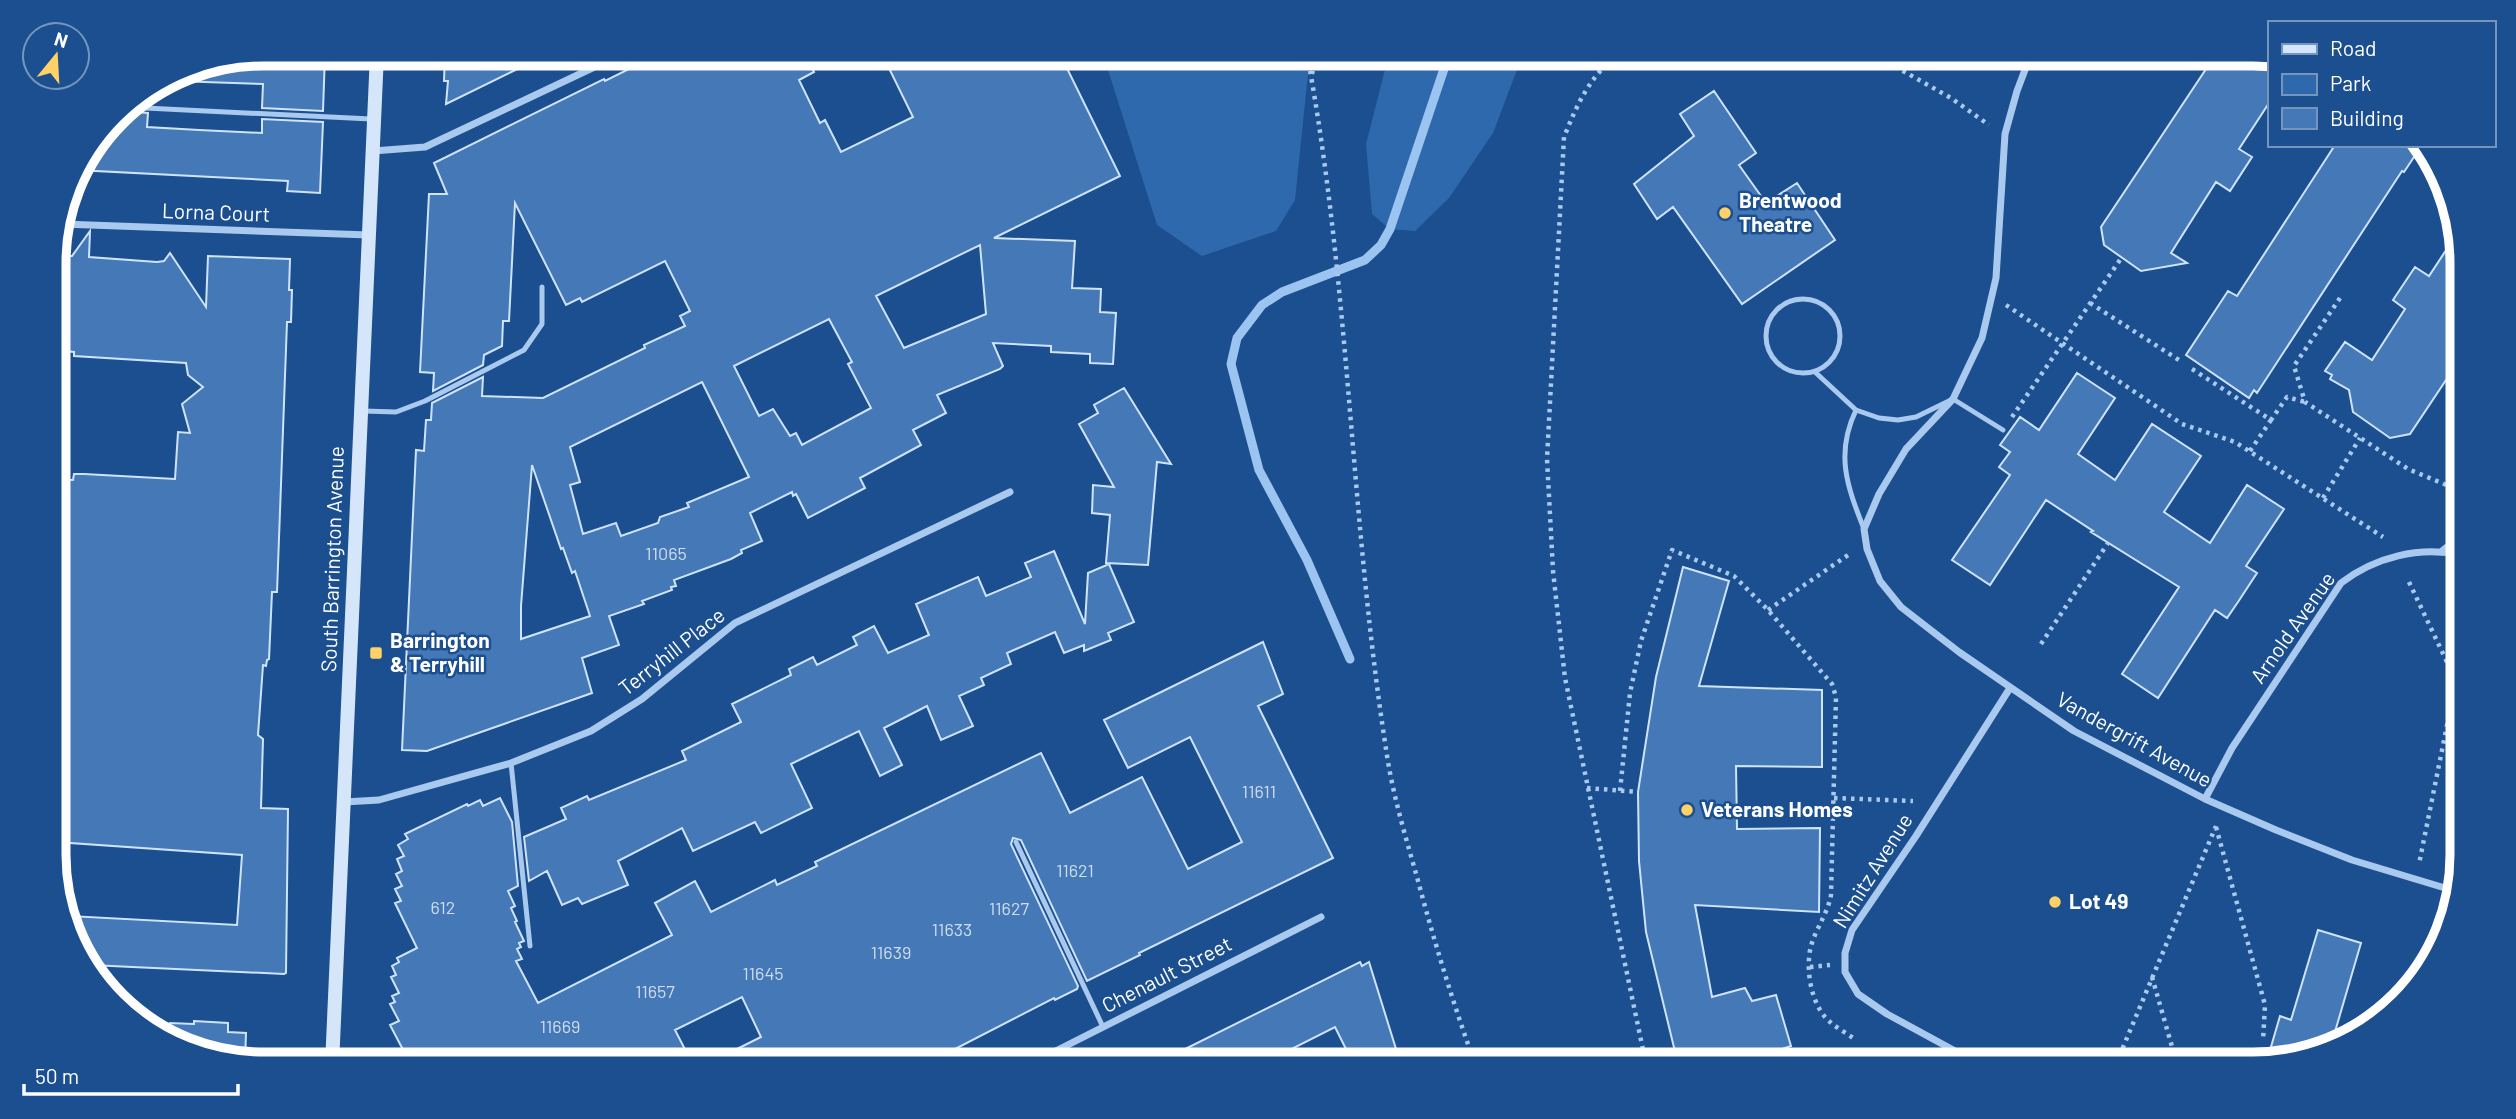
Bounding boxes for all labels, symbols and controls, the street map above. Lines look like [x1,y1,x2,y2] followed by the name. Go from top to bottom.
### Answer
[21,21,91,91] north arrow
[2268,21,2495,147] legend
[52,26,71,52] text: N
[2330,35,2376,60] text: Road
[2330,70,2371,95] text: Park
[2330,105,2404,130] text: Building
[1739,187,1842,236] place label: Brentwood Theatre
[162,197,271,226] street label: Lorna Court
[1717,205,1733,221] marker: Brentwood Theatre
[315,446,348,672] street label: South Barrington Avenue
[645,542,687,564] house number: 11065
[2244,567,2339,688] street label: Arnold Avenue
[613,602,729,700] street label: Terryhill Place
[390,627,490,676] place label: Barrington & Terryhill
[368,645,384,661] marker: Barrington & Terryhill
[2053,686,2217,792] street label: Vandergrift Avenue
[1242,780,1276,802] house number: 11611
[1701,796,1853,821] place label: Veterans Homes
[1679,802,1695,818] marker: Veterans Homes
[1827,808,1917,932] street label: Nimitz Avenue
[1056,859,1094,881] house number: 11621
[2069,888,2128,913] place label: Lot 49
[2047,894,2063,910] marker: Lot 49
[431,896,455,918] house number: 612
[989,897,1030,919] house number: 11627
[932,918,972,940] house number: 11633
[1097,930,1235,1017] street label: Chenault Street
[871,941,911,963] house number: 11639
[742,962,784,984] house number: 11645
[635,980,675,1002] house number: 11657
[540,1015,580,1037] house number: 11669
[24,1052,238,1096] scale bar
[35,1063,79,1088] text: 50 m

